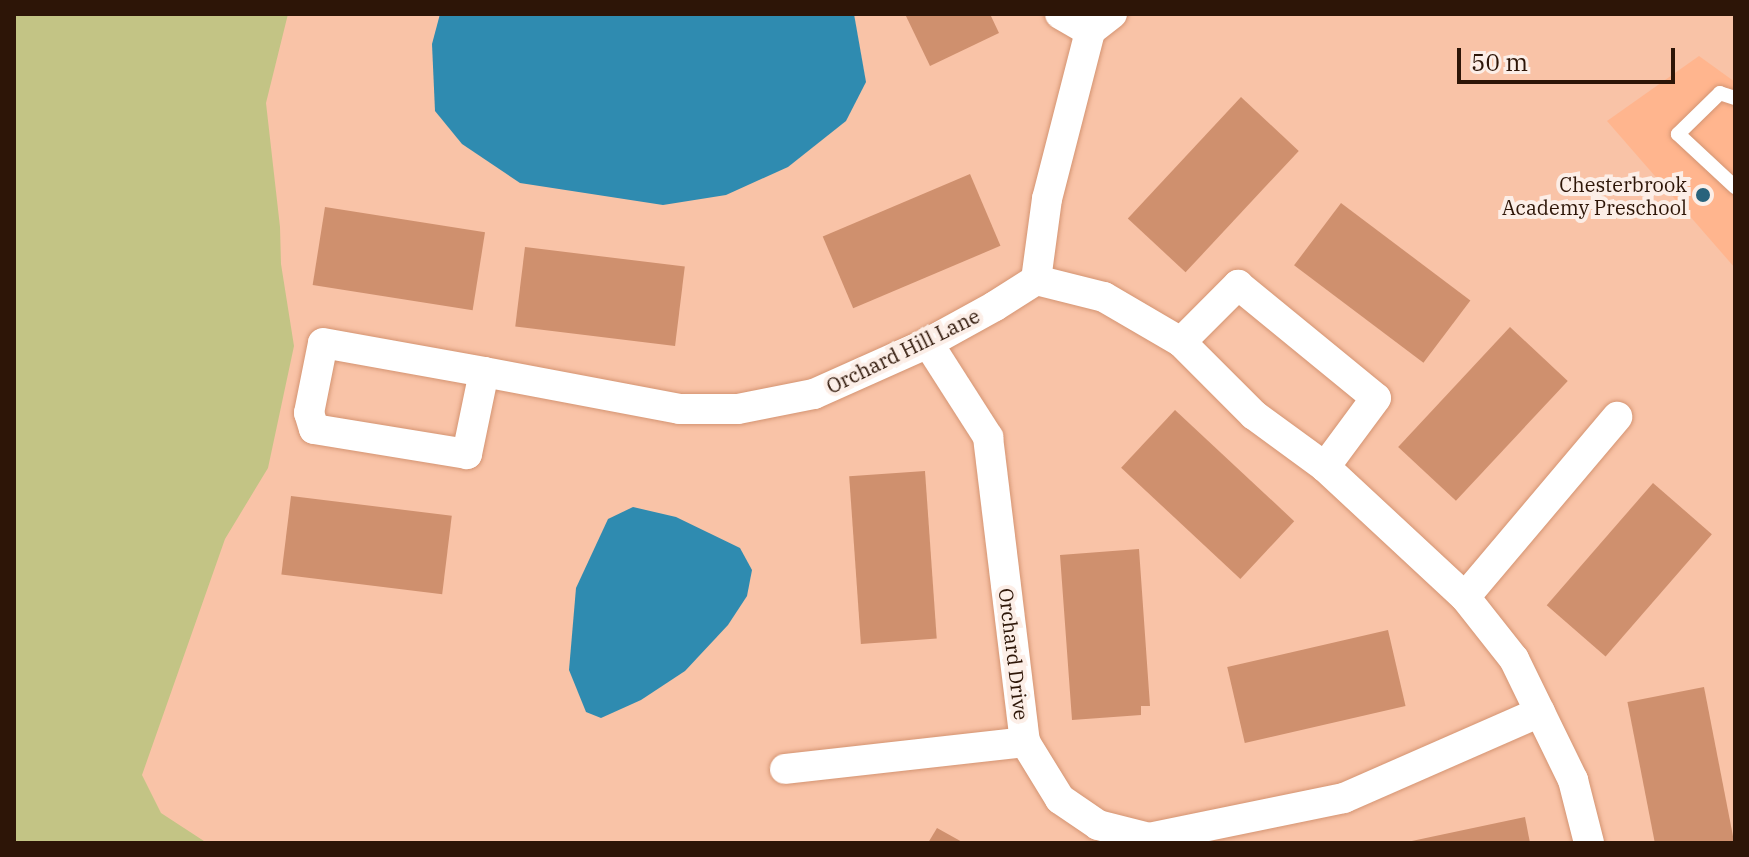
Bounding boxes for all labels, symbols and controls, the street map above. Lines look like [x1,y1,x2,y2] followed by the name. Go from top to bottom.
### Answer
[1461,32,1679,82] scale bar
[1471,46,1528,78] text: 50 m
[1502,172,1687,219] place label: Chesterbrook Academy Preschool
[1694,186,1712,204] marker: Chesterbrook Academy Preschool
[822,303,984,399] street label: Orchard Hill Lane
[994,587,1034,721] street label: Orchard Drive

